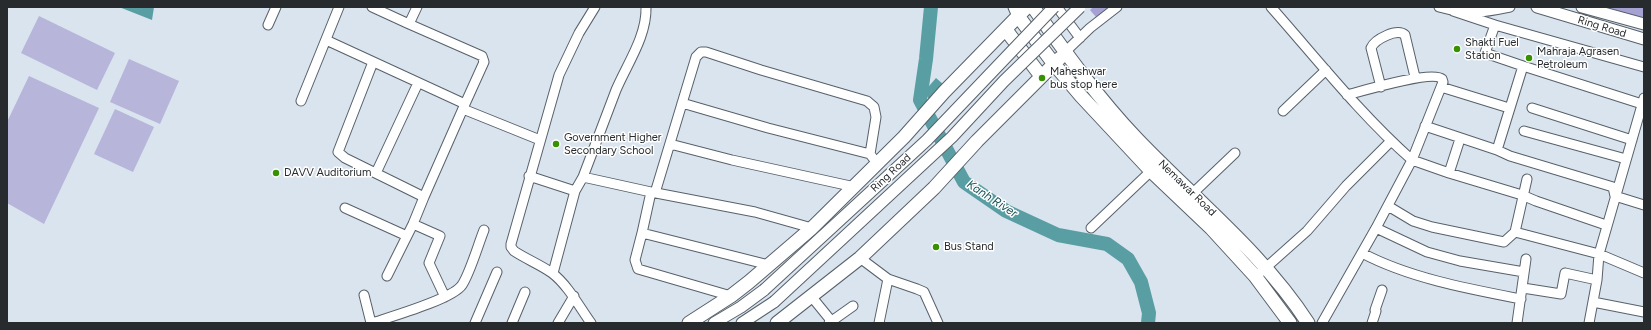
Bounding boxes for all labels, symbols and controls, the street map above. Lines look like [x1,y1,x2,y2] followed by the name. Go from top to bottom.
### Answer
[1576,13,1628,41] street label: Ring Road
[1465,36,1519,62] place label: Shakti Fuel Station
[1452,44,1462,54] marker: Shakti Fuel Station
[1537,45,1619,71] place label: Mahraja Agrasen Petroleum
[1524,53,1534,63] marker: Mahraja Agrasen Petroleum
[1050,65,1117,91] place label: Maheshwar bus stop here
[1037,73,1047,83] marker: Maheshwar bus stop here
[564,131,662,157] place label: Government Higher Secondary School
[551,139,561,149] marker: Government Higher Secondary School
[868,151,914,195] street label: Ring Road
[1155,157,1219,219] street label: Nemawar Road
[284,166,371,180] place label: DAVV Auditorium
[271,168,281,178] marker: DAVV Auditorium
[964,177,1020,221] water label: Kanh River
[944,240,994,254] place label: Bus Stand
[931,242,941,252] marker: Bus Stand

